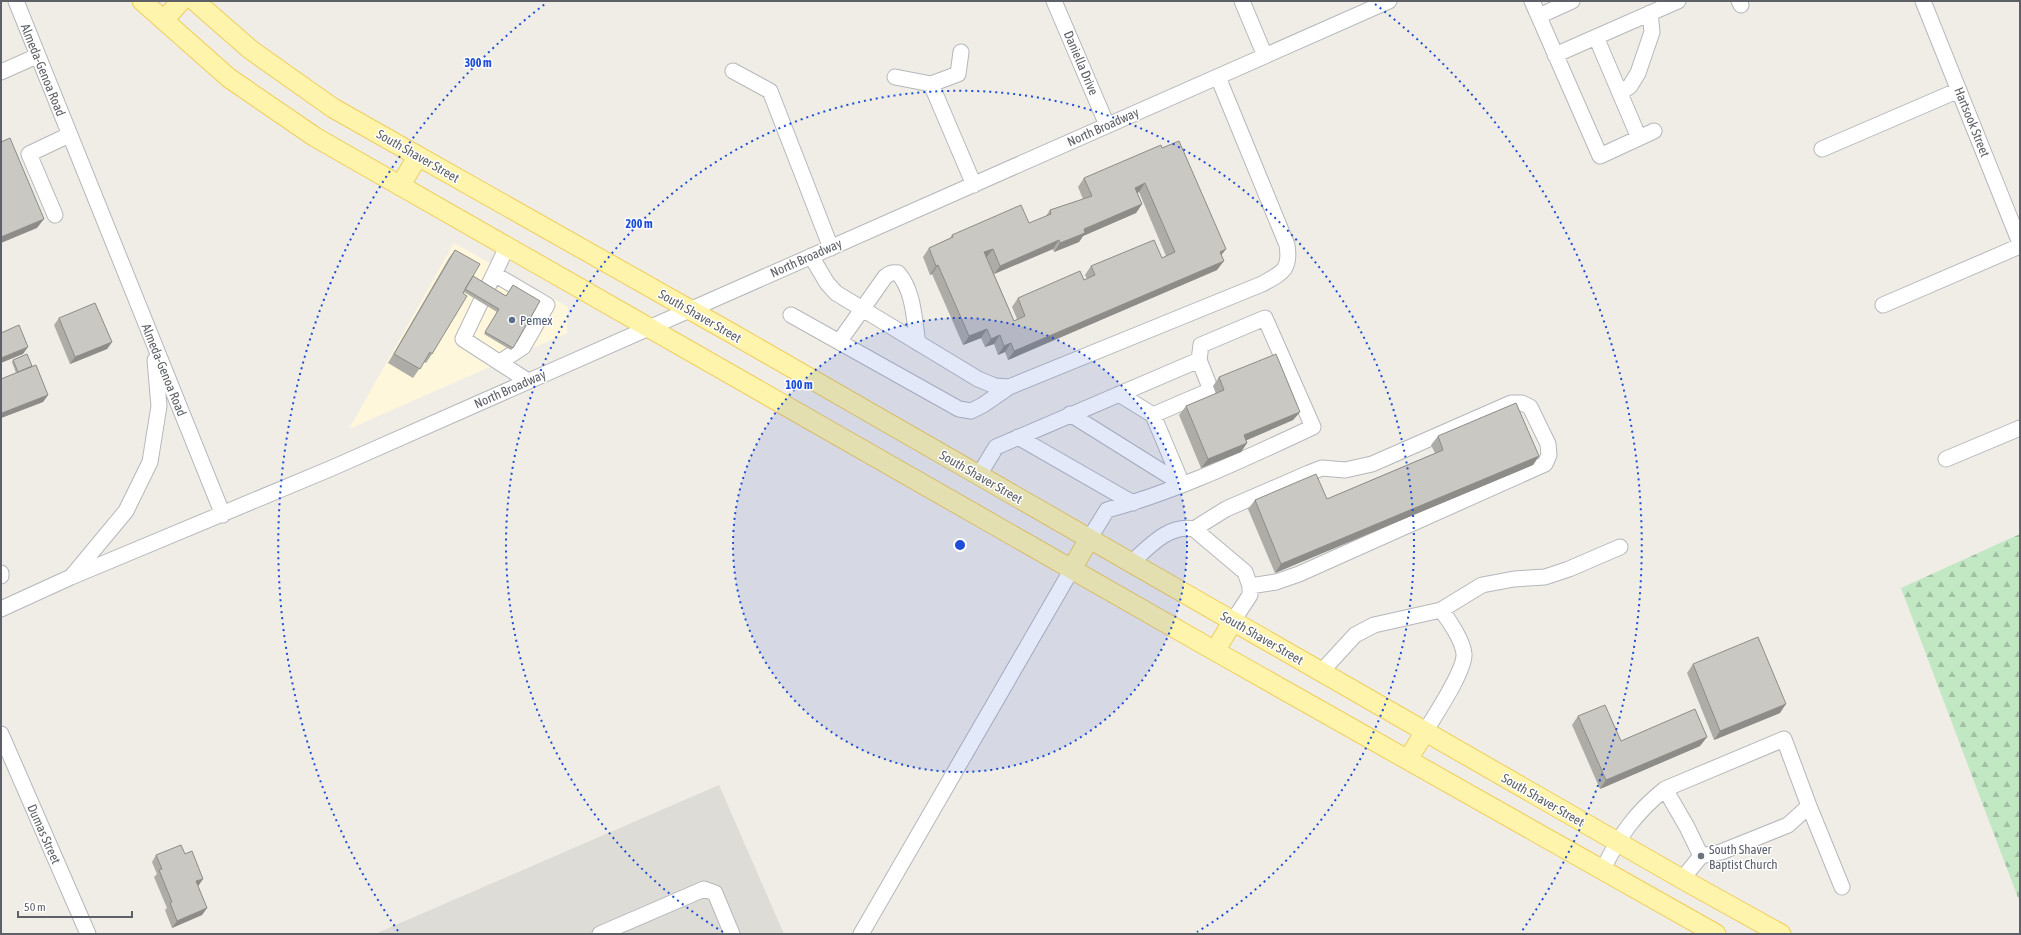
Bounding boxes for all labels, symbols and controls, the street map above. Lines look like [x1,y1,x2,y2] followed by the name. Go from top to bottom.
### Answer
[18,22,68,118] street label: Almeda-Genoa Road
[1061,29,1101,98] street label: Daniella Drive
[464,56,492,70] text: 300 m
[1951,85,1993,159] street label: Hartsook Street
[1065,104,1142,149] street label: North Broadway
[374,126,462,186] street label: South Shaver Street
[625,217,653,231] text: 200 m
[768,235,845,280] street label: North Broadway
[656,286,744,346] street label: South Shaver Street
[520,313,553,328] place label: Pemex
[507,315,517,325] marker: Pemex
[139,322,189,418] street label: Almeda-Genoa Road
[472,366,549,411] street label: North Broadway
[785,378,813,392] text: 100 m
[937,447,1025,507] street label: South Shaver Street
[953,538,967,552] centre of rings
[1218,608,1306,668] street label: South Shaver Street
[1499,770,1587,830] street label: South Shaver Street
[24,802,64,866] street label: Dumas Street
[1709,842,1778,872] place label: South Shaver Baptist Church
[1696,851,1706,861] marker: South Shaver Baptist Church
[18,893,132,919] scale bar
[24,900,46,914] text: 50 m

